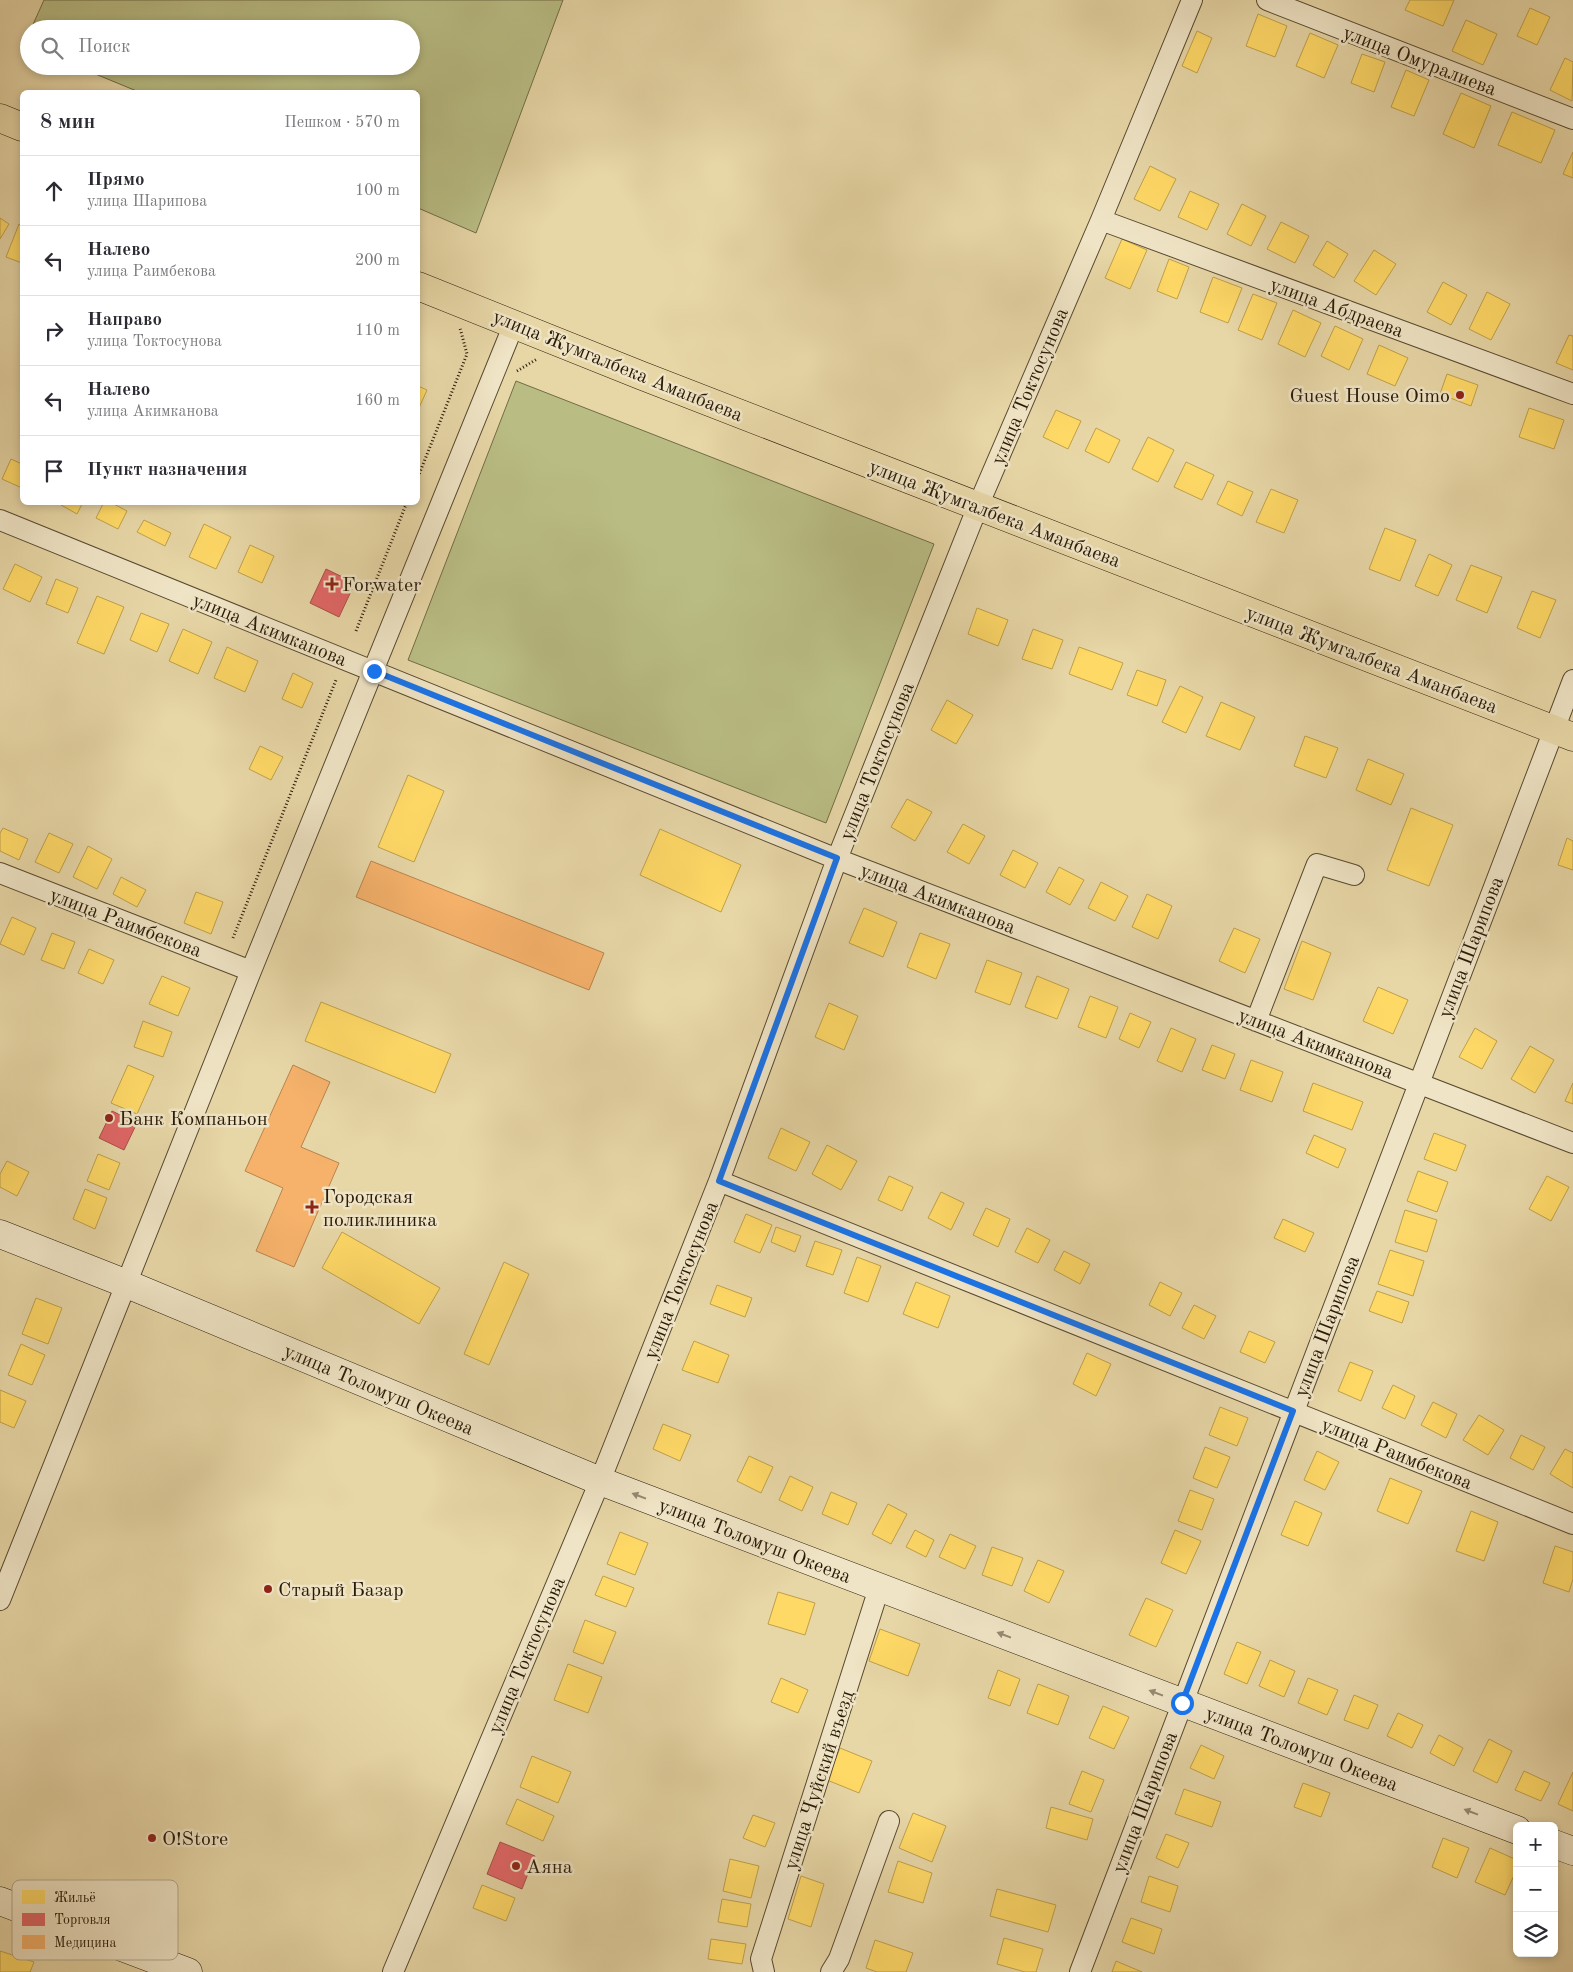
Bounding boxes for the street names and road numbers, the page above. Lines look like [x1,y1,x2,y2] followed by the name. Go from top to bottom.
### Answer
[1340,23,1499,100] street label: улица Омуралиева
[1267,275,1406,342] street label: улица Абдраева
[989,305,1073,468] street label: улица Токтосунова
[489,307,745,426] street label: улица Жумгалбека Аманбаева
[866,458,1123,572] street label: улица Жумгалбека Аманбаева
[189,591,349,671] street label: улица Акимканова
[1243,604,1500,718] street label: улица Жумгалбека Аманбаева
[837,680,919,844] street label: улица Токтосунова
[857,861,1018,939] street label: улица Акимканова
[1436,874,1508,1021] street label: улица Шарипова
[47,886,204,962] street label: улица Раимбекова
[1235,1006,1396,1084] street label: улица Акимканова
[641,1199,723,1363] street label: улица Токтосунова
[1292,1253,1364,1400] street label: улица Шарипова
[280,1342,476,1440] street label: улица Толомуш Океева
[1318,1415,1475,1494] street label: улица Раимбекова
[655,1496,853,1588] street label: улица Толомуш Океева
[486,1574,570,1737] street label: улица Токтосунова
[781,1688,858,1873] street label: улица Чуйский въезд
[1202,1704,1400,1796] street label: улица Толомуш Океева
[1110,1729,1182,1876] street label: улица Шарипова

